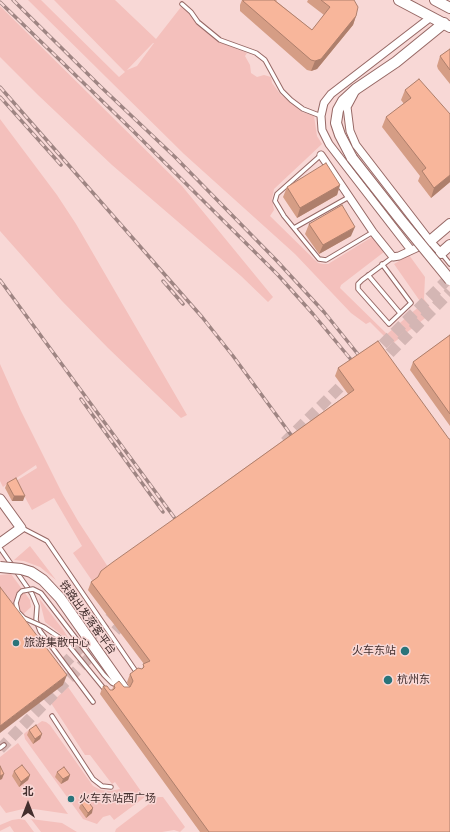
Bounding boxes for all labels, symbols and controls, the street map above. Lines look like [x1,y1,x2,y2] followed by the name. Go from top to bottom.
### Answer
[56,579,118,657] street label: 铁路出发落客平台
[24,636,90,650] place label: 旅游集散中心
[11,638,21,648] marker: 旅游集散中心
[352,644,396,658] place label: 火车东站
[399,645,411,657] marker: 火车东站
[397,673,430,687] place label: 杭州东
[382,674,394,686] marker: 杭州东
[8,784,48,824] north arrow
[23,785,34,798] text: 北
[79,792,156,806] place label: 火车东站西广场
[66,794,76,804] marker: 火车东站西广场

